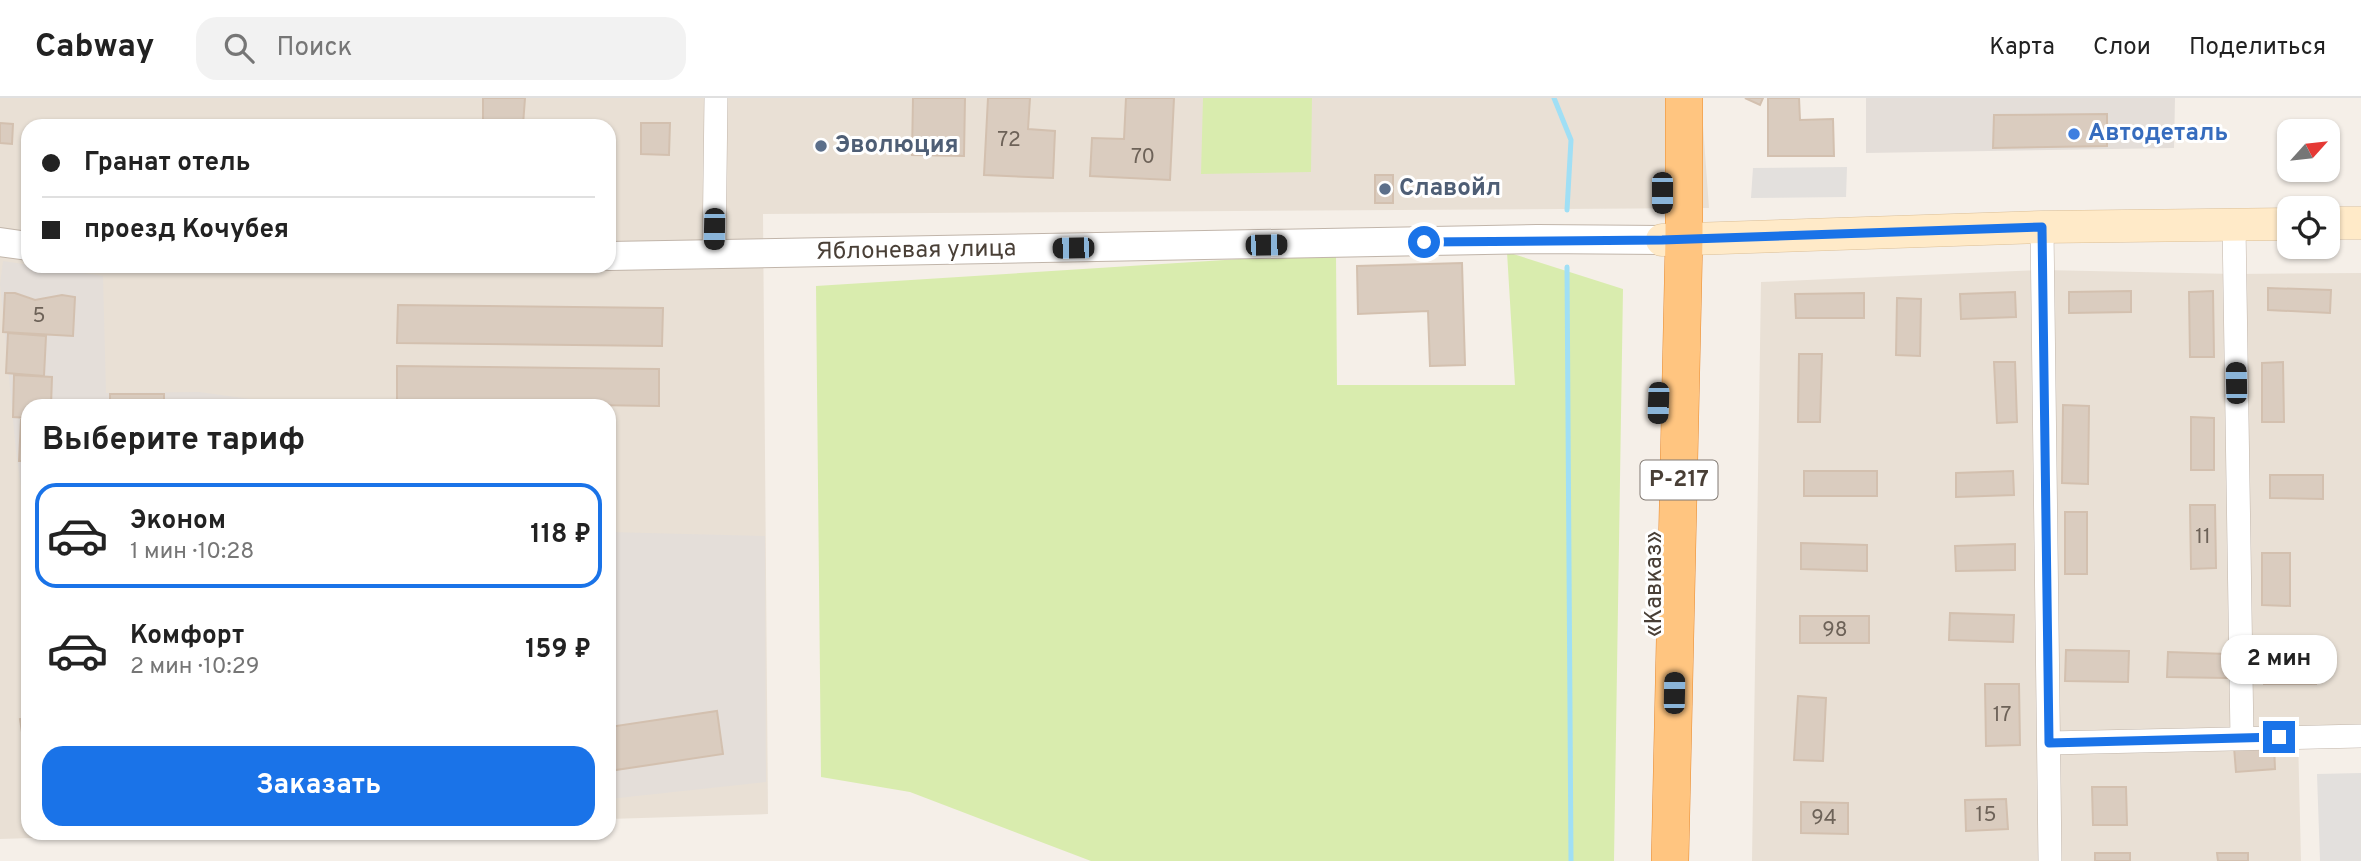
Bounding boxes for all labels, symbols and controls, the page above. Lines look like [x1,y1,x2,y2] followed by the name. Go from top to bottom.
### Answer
[196,17,686,80] search box
[35,27,154,69] text: Cabway
[220,29,258,67] icon: search
[276,32,352,65] text: Поиск
[1989,33,2055,63] text: Карта
[2093,33,2151,63] text: Слои
[2189,33,2326,63] text: Поделиться
[2088,119,2228,149] place label: Автодеталь
[2277,119,2340,182] north arrow
[2277,119,2340,259] map controls
[2066,126,2082,142] marker: Автодеталь
[997,127,1021,154] house number: 72
[835,131,959,161] place label: Эволюция
[813,138,829,154] marker: Эволюция
[1131,144,1155,171] house number: 70
[84,147,250,180] text: Гранат отель
[1652,172,1673,214] car
[1399,174,1501,204] place label: Славойл
[1377,181,1393,197] marker: Славойл
[2277,196,2340,259] button: locate
[704,208,725,250] car
[84,214,289,247] text: проезд Кочубея
[1408,226,1440,258] route start
[815,234,1017,268] street label: Яблоневая улица
[1245,234,1288,256] car
[1052,237,1095,259] car
[32,303,46,330] house number: 5
[2226,362,2247,404] car
[1647,382,1670,424] car
[42,421,305,461] text: Выберите тариф
[1640,460,1718,500] road number: Р-217
[46,504,109,567] icon: car
[130,505,226,538] text: Эконом
[530,519,591,552] text: 118 ₽
[2195,524,2211,551] house number: 11
[1640,531,1670,637] street label: «Кавказ»
[130,538,254,567] text: 1 мин · 10:28
[1822,617,1848,644] house number: 98
[46,619,109,682] icon: car
[130,620,244,653] text: Комфорт
[525,634,591,667] text: 159 ₽
[2221,636,2337,684] callout: 2 мин
[2247,645,2311,674] text: 2 мин
[130,653,260,682] text: 2 мин · 10:29
[1664,672,1685,714] car
[1993,702,2011,729] house number: 17
[2263,721,2295,753] route end
[42,746,595,826] button: Заказать
[1976,802,1996,829] house number: 15
[1811,805,1837,832] house number: 94

